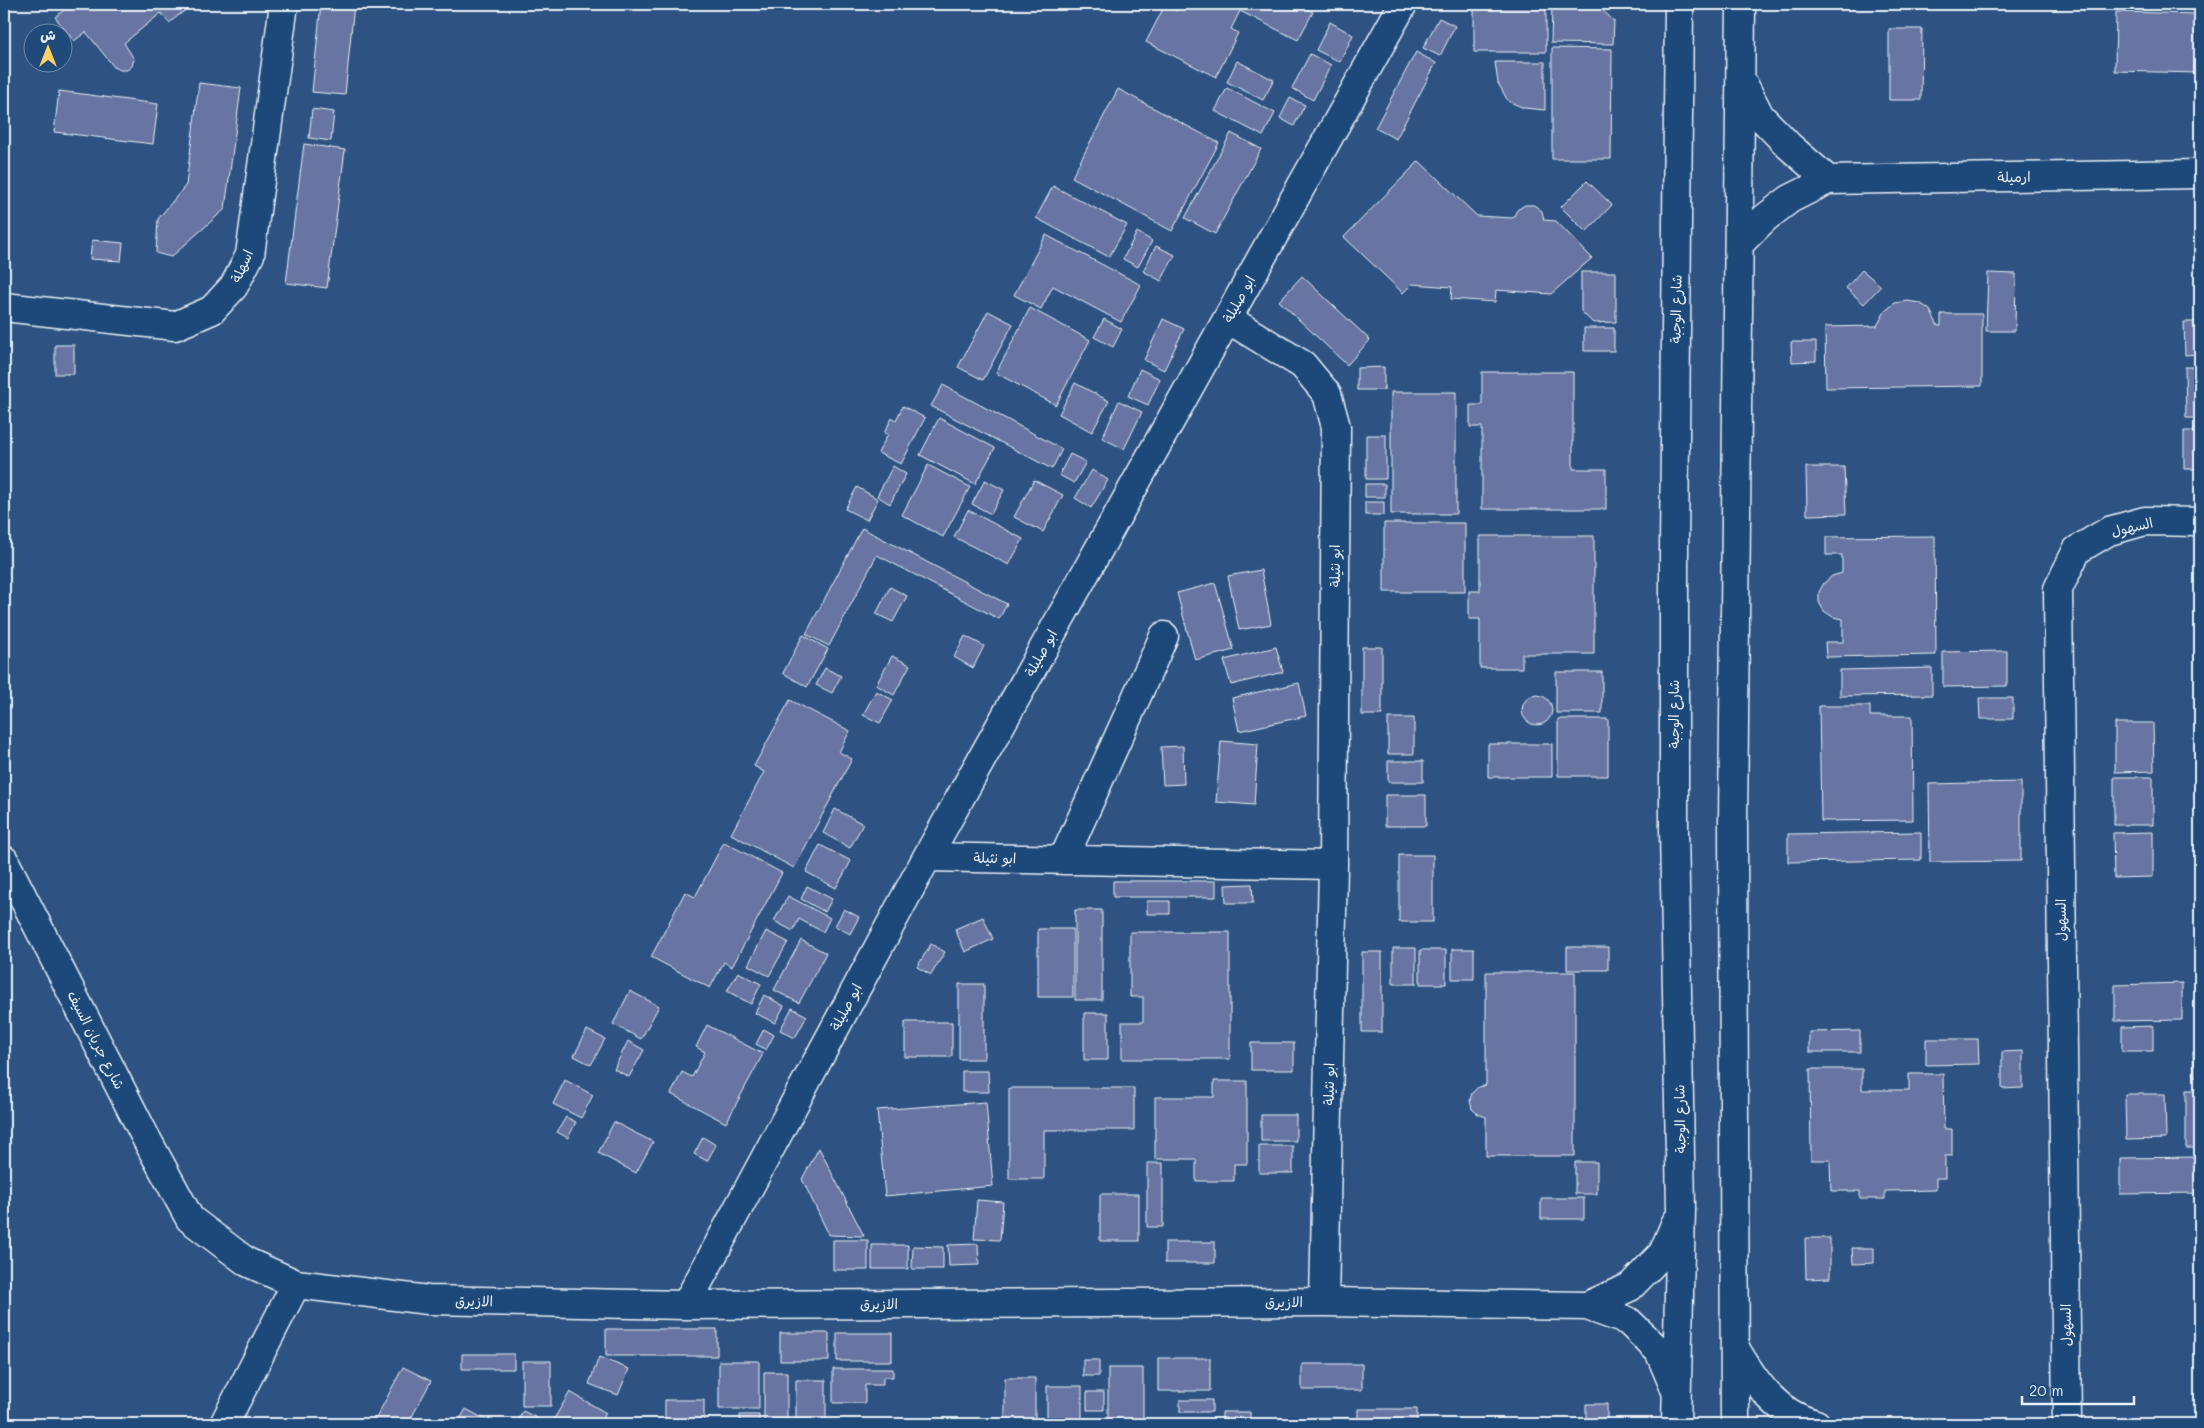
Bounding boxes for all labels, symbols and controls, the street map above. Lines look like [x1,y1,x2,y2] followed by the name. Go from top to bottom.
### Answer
[22,22,72,72] north arrow
[40,25,56,44] text: ش
[1997,167,2031,186] street label: ارميلة
[226,246,257,285] street label: اسهلة
[1218,272,1259,326] street label: ابو صليلة
[1665,274,1687,344] street label: شارع الوجبة
[2109,512,2155,542] street label: السهول
[1325,545,1344,587] street label: ابو نثيلة
[1020,626,1061,680] street label: ابو صليلة
[1664,680,1684,748] street label: شارع الوجبة
[973,848,1017,867] street label: ابو نثيلة
[2051,899,2071,941] street label: السهول
[825,980,866,1034] street label: ابو صليلة
[63,987,129,1093] street label: شارع جريان السيف
[1319,1062,1338,1106] street label: ابو نثيلة
[1669,1084,1691,1154] street label: شارع الوجبة
[455,1291,493,1310] street label: الازيرق
[1265,1292,1303,1311] street label: الازيرق
[860,1294,898,1313] street label: الازيرق
[2056,1304,2076,1346] street label: السهول
[2022,1373,2134,1405] scale bar
[2029,1380,2063,1400] text: 20 m

